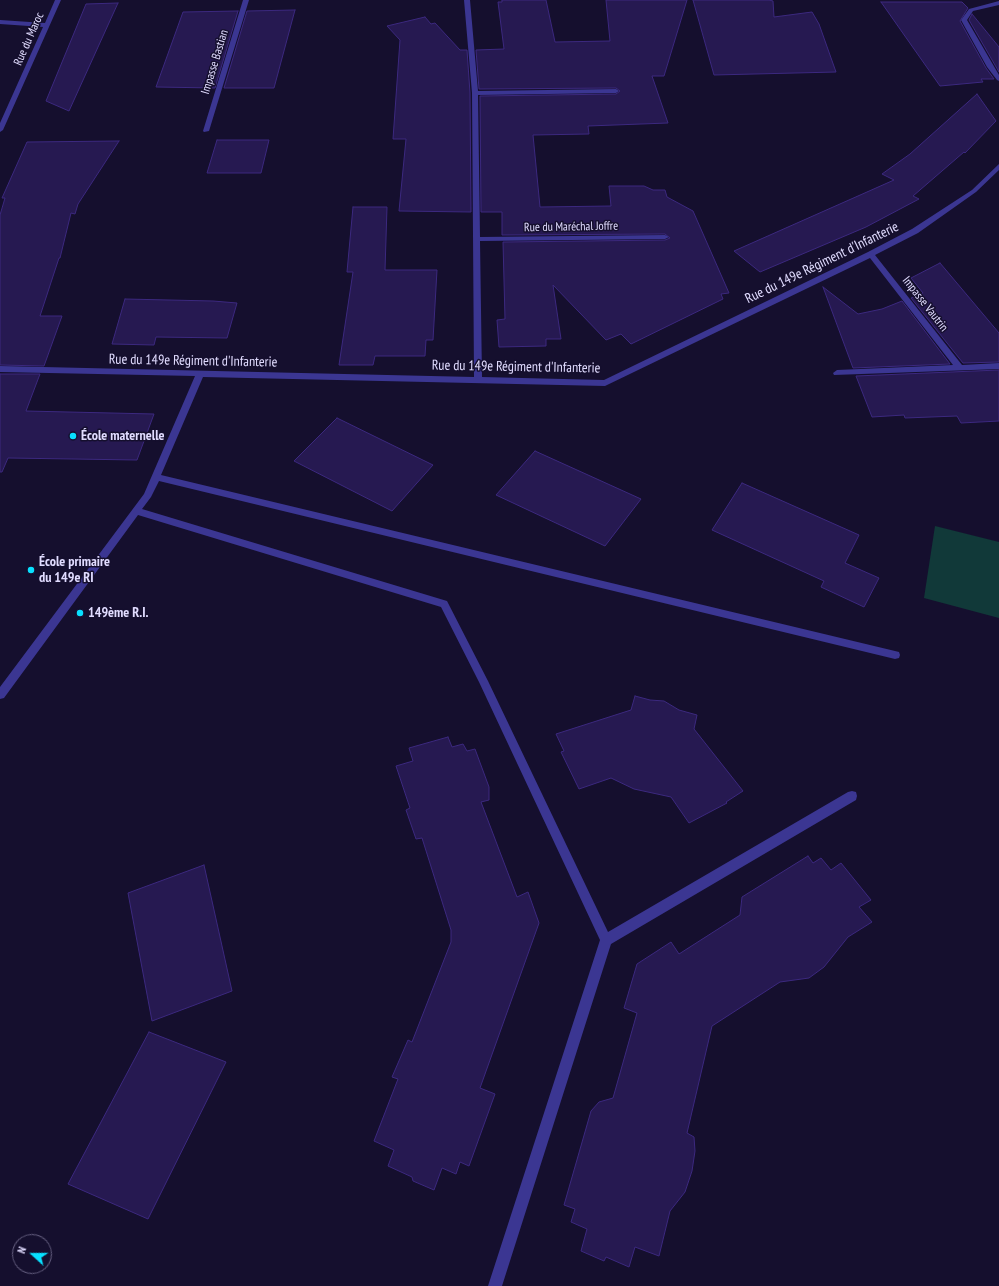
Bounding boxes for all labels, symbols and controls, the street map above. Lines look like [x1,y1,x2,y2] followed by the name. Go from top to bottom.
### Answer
[11,10,47,68] street label: Rue du Maroc
[198,28,232,96] street label: Impasse Bastian
[743,218,901,308] street label: Rue du 149e Régiment d'Infanterie
[524,219,618,235] street label: Rue du Maréchal Joffre
[899,274,951,334] street label: Impasse Vautrin
[109,351,277,371] street label: Rue du 149e Régiment d'Infanterie
[432,357,600,377] street label: Rue du 149e Régiment d'Infanterie
[81,428,165,444] place label: École maternelle
[68,431,78,441] marker: École maternelle
[39,554,110,586] place label: École primaire du 149e RI
[26,565,36,575] marker: École primaire du 149e RI
[88,605,149,621] place label: 149ème R.I.
[75,608,85,618] marker: 149ème R.I.
[12,1234,52,1274] north arrow
[14,1245,29,1255] text: N

